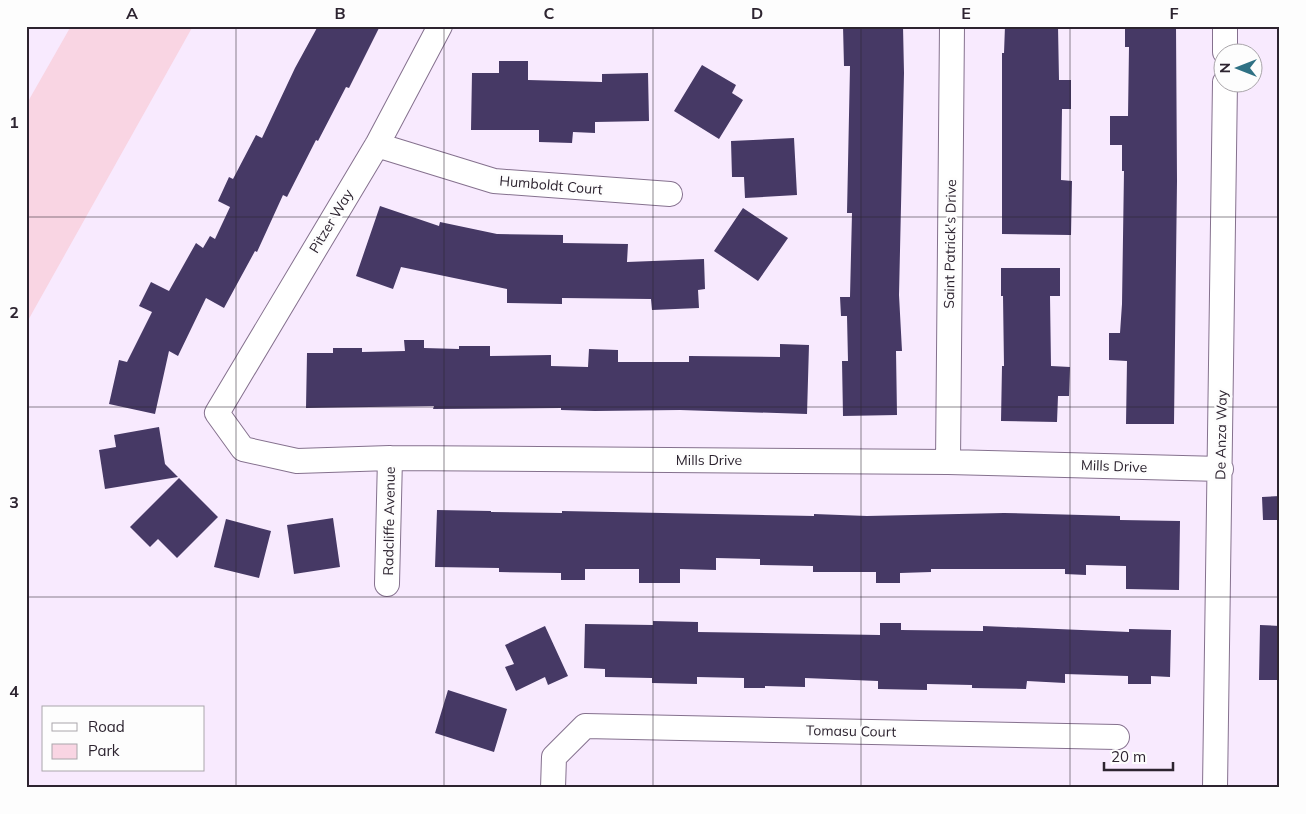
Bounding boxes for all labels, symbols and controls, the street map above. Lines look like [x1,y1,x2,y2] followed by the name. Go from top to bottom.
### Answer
[126,3,138,23] text: A
[334,3,346,23] text: B
[544,3,555,23] text: C
[751,3,763,23] text: D
[961,3,971,23] text: E
[1169,3,1179,23] text: F
[1214,42,1264,92] north arrow
[1216,63,1234,73] text: N
[9,112,19,132] text: 1
[499,172,603,198] street label: Humboldt Court
[940,179,960,309] street label: Saint Patrick's Drive
[305,185,357,256] street label: Pitzer Way
[9,302,19,322] text: 2
[1211,389,1231,480] street label: De Anza Way
[676,451,742,469] street label: Mills Drive
[1080,456,1148,476] street label: Mills Drive
[379,466,399,576] street label: Radcliffe Avenue
[9,492,19,512] text: 3
[9,681,19,701] text: 4
[42,706,205,772] legend
[88,717,125,736] text: Road
[806,721,896,741] street label: Tomasu Court
[1104,739,1172,771] scale bar
[88,741,120,760] text: Park
[1111,747,1146,766] text: 20 m

